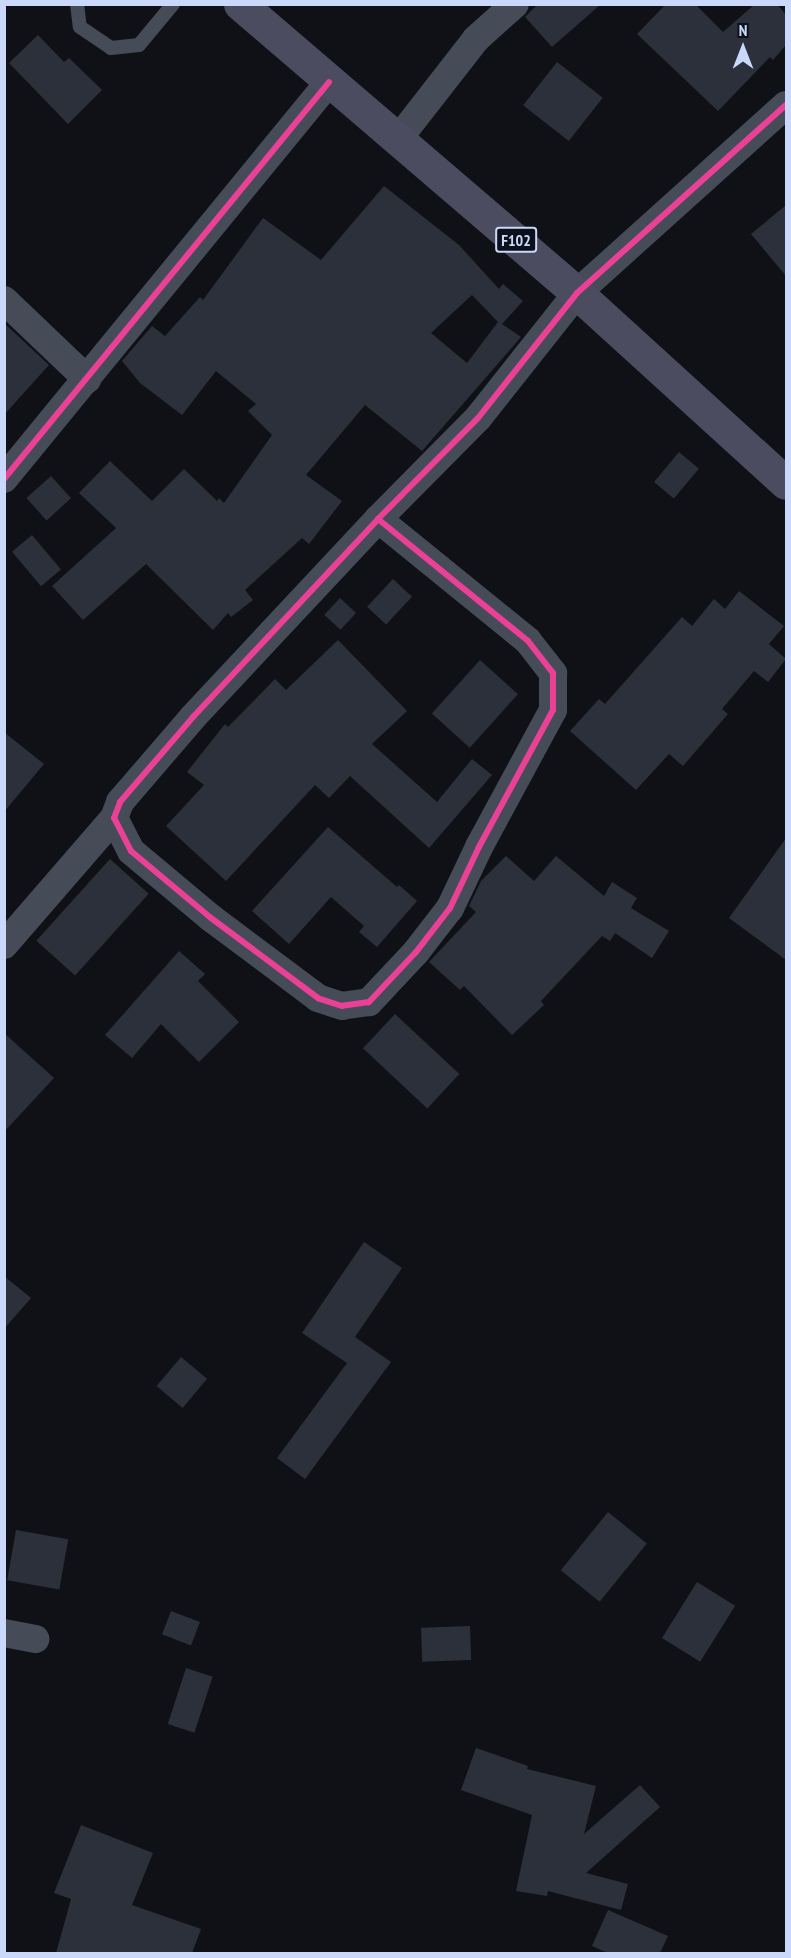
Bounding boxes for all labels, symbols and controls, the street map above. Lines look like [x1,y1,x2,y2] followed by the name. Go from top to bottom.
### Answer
[713,18,773,78] north arrow
[739,20,747,40] text: N
[495,227,537,253] road number: F102

